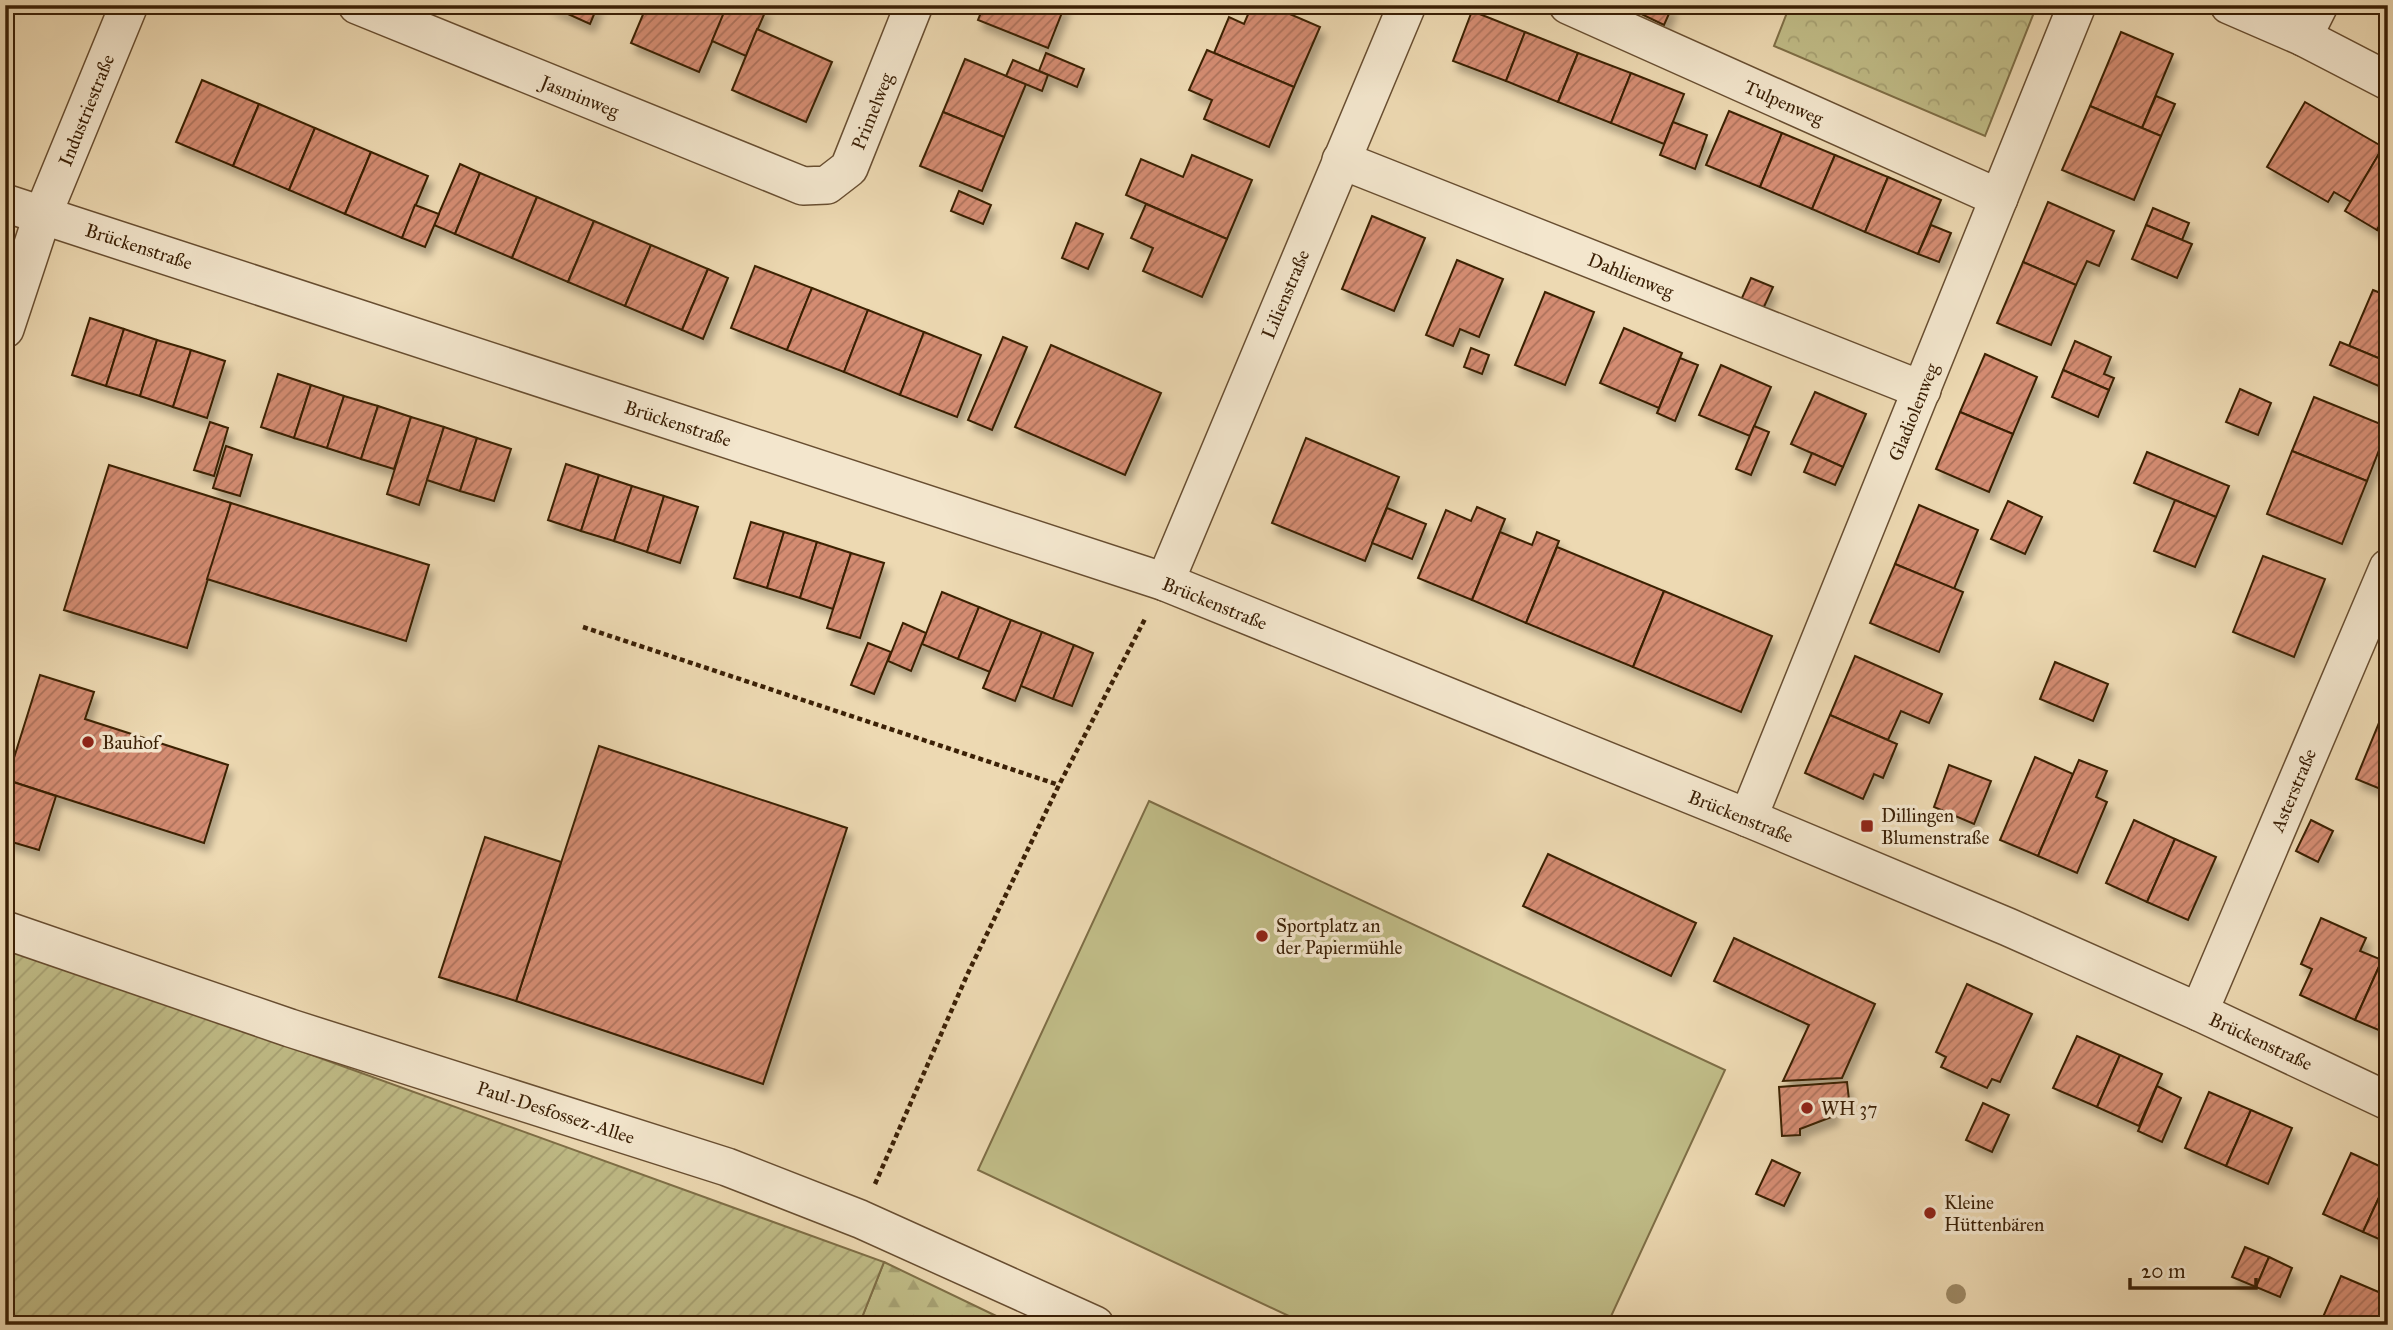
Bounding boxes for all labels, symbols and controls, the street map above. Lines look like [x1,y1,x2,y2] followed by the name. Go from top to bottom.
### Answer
[54,51,119,169] street label: Industriestraße
[847,69,899,153] street label: Primelweg
[535,70,623,124] street label: Jasminweg
[1740,75,1827,131] street label: Tulpenweg
[82,218,195,275] street label: Brückenstraße
[1256,246,1315,342] street label: Lilienstraße
[1584,248,1677,304] street label: Dahlienweg
[1883,360,1944,465] street label: Gladiolenweg
[621,395,734,452] street label: Brückenstraße
[1159,572,1271,635] street label: Brückenstraße
[102,731,162,754] place label: Bauhof
[80,734,96,750] marker: Bauhof
[2265,745,2321,836] street label: Asterstraße
[1685,785,1797,848] street label: Brückenstraße
[1881,804,1989,849] place label: Dillingen Blumenstraße
[1859,818,1875,834] marker: Dillingen Blumenstraße
[1276,914,1403,959] place label: Sportplatz an der Papiermühle
[1254,928,1270,944] marker: Sportplatz an der Papiermühle
[2206,1008,2316,1075] street label: Brückenstraße
[474,1076,638,1149] street label: Paul-Desfossez-Allee
[1821,1097,1877,1120] place label: WH 37
[1799,1100,1815,1116] marker: WH 37
[1944,1191,2044,1236] place label: Kleine Hüttenbären
[1922,1205,1938,1221] marker: Kleine Hüttenbären
[2130,1246,2256,1290] scale bar
[2141,1258,2186,1284] text: 20 m

